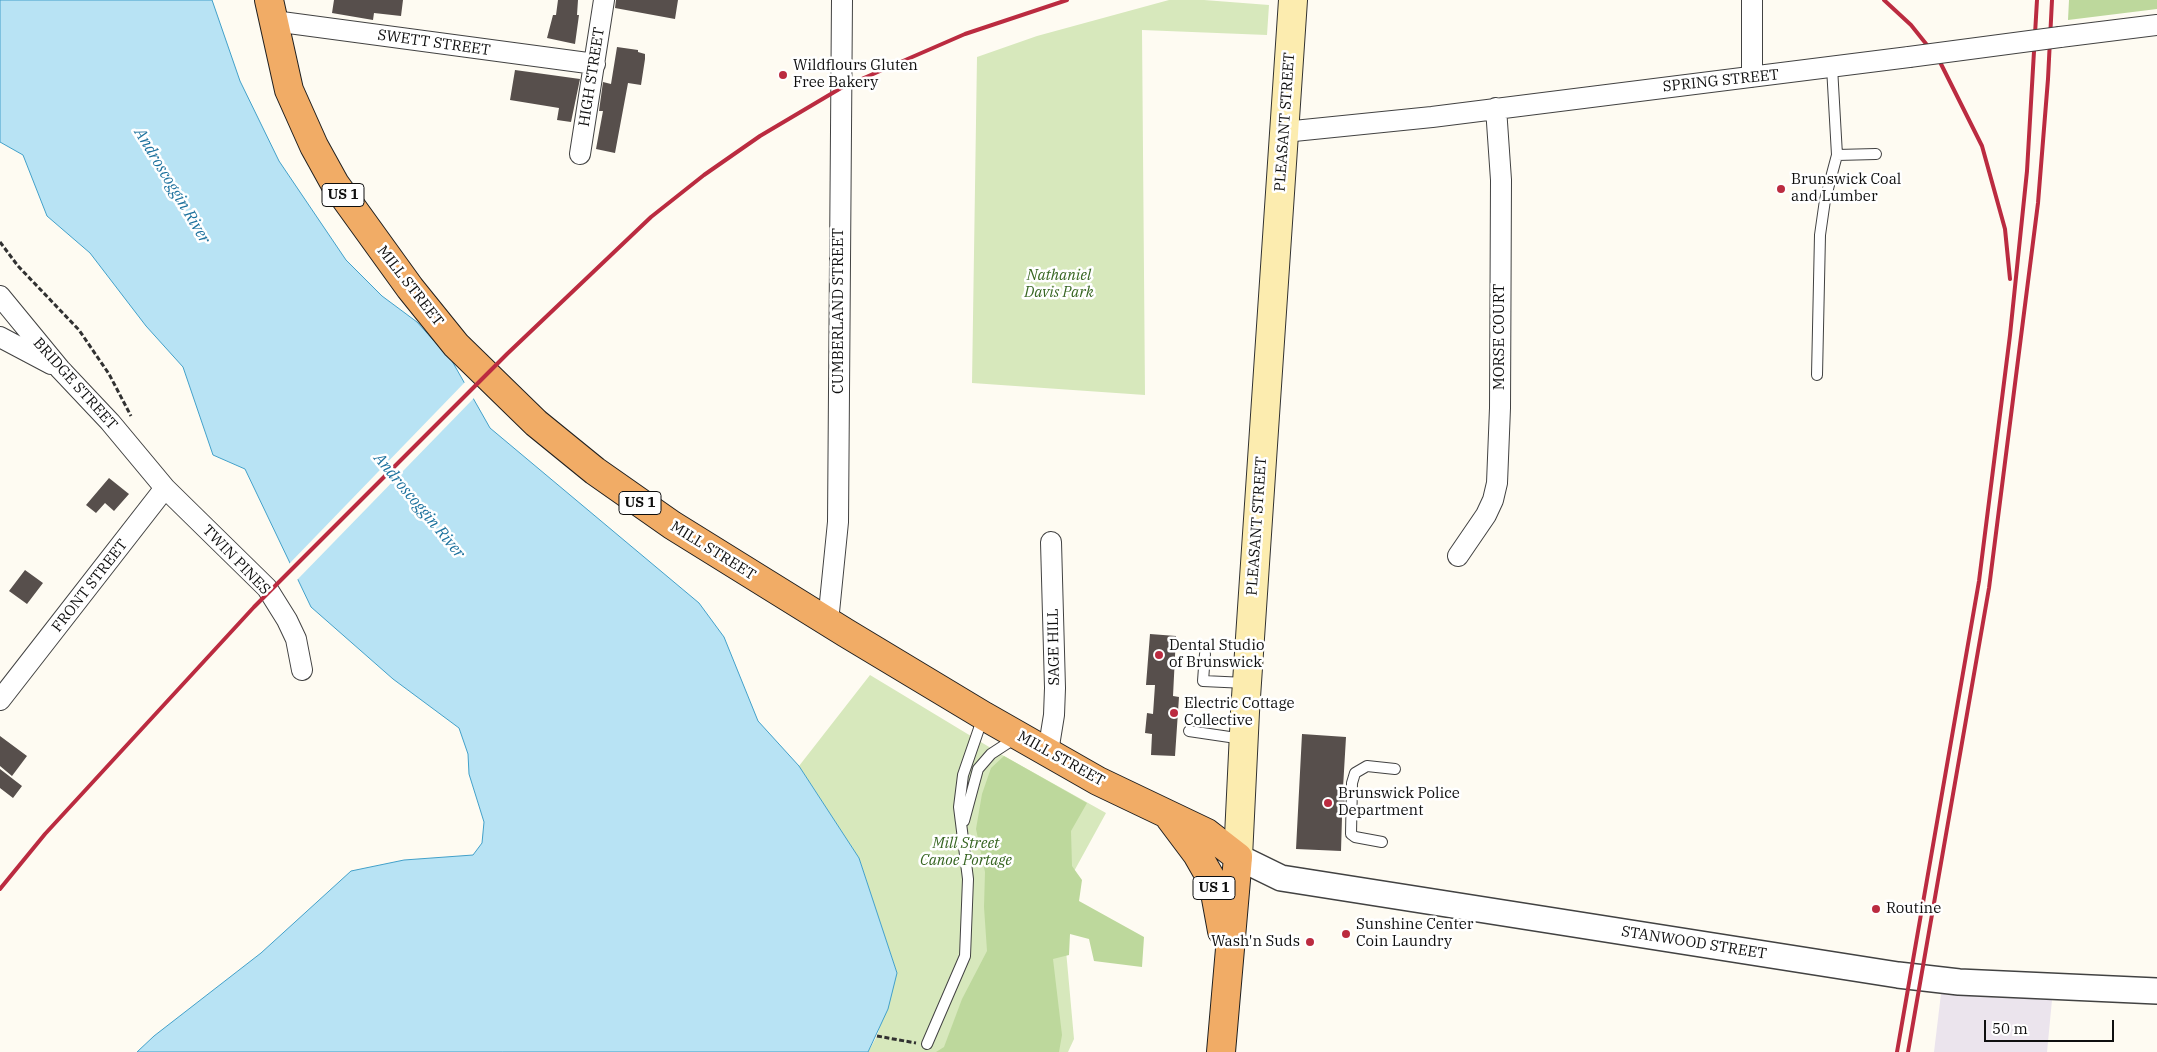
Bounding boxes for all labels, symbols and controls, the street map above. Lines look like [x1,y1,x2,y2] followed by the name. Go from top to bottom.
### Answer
[376,26,492,60] street label: SWETT STREET
[575,26,609,128] street label: HIGH STREET
[1271,52,1299,192] street label: PLEASANT STREET
[793,57,918,92] place label: Wildflours Gluten Free Bakery
[1662,66,1780,96] street label: SPRING STREET
[777,69,789,81] marker: Wildflours Gluten Free Bakery
[130,125,214,247] water label: Androscoggin River
[1791,171,1901,206] place label: Brunswick Coal and Lumber
[1775,183,1787,195] marker: Brunswick Coal and Lumber
[322,184,364,206] road number: US 1
[830,228,848,394] street label: CUMBERLAND STREET
[373,242,447,330] street label: MILL STREET
[1024,267,1094,302] park label: Nathaniel Davis Park
[1491,284,1509,390] street label: MORSE COURT
[29,334,121,434] street label: BRIDGE STREET
[369,449,469,563] water label: Androscoggin River
[1243,456,1271,596] street label: PLEASANT STREET
[619,492,661,514] road number: US 1
[667,518,759,584] street label: MILL STREET
[198,522,274,598] street label: TWIN PINES
[48,536,132,636] street label: FRONT STREET
[1044,608,1064,686] street label: SAGE HILL
[1169,637,1264,672] place label: Dental Studio of Brunswick
[1153,649,1165,661] marker: Dental Studio of Brunswick
[1184,695,1294,730] place label: Electric Cottage Collective
[1168,707,1180,719] marker: Electric Cottage Collective
[1014,728,1108,790] street label: MILL STREET
[1338,785,1460,820] place label: Brunswick Police Department
[1322,797,1334,809] marker: Brunswick Police Department
[920,835,1012,870] park label: Mill Street Canoe Portage
[1193,876,1235,900] road number: US 1
[1886,900,1941,918] place label: Routine
[1870,903,1882,915] marker: Routine
[1356,916,1473,951] place label: Sunshine Center Coin Laundry
[1620,923,1768,963] street label: STANWOOD STREET
[1340,928,1352,940] marker: Sunshine Center Coin Laundry
[1211,933,1300,951] place label: Wash'n Suds
[1304,936,1316,948] marker: Wash'n Suds
[1987,1010,2117,1042] scale bar
[1992,1019,2028,1038] text: 50 m

